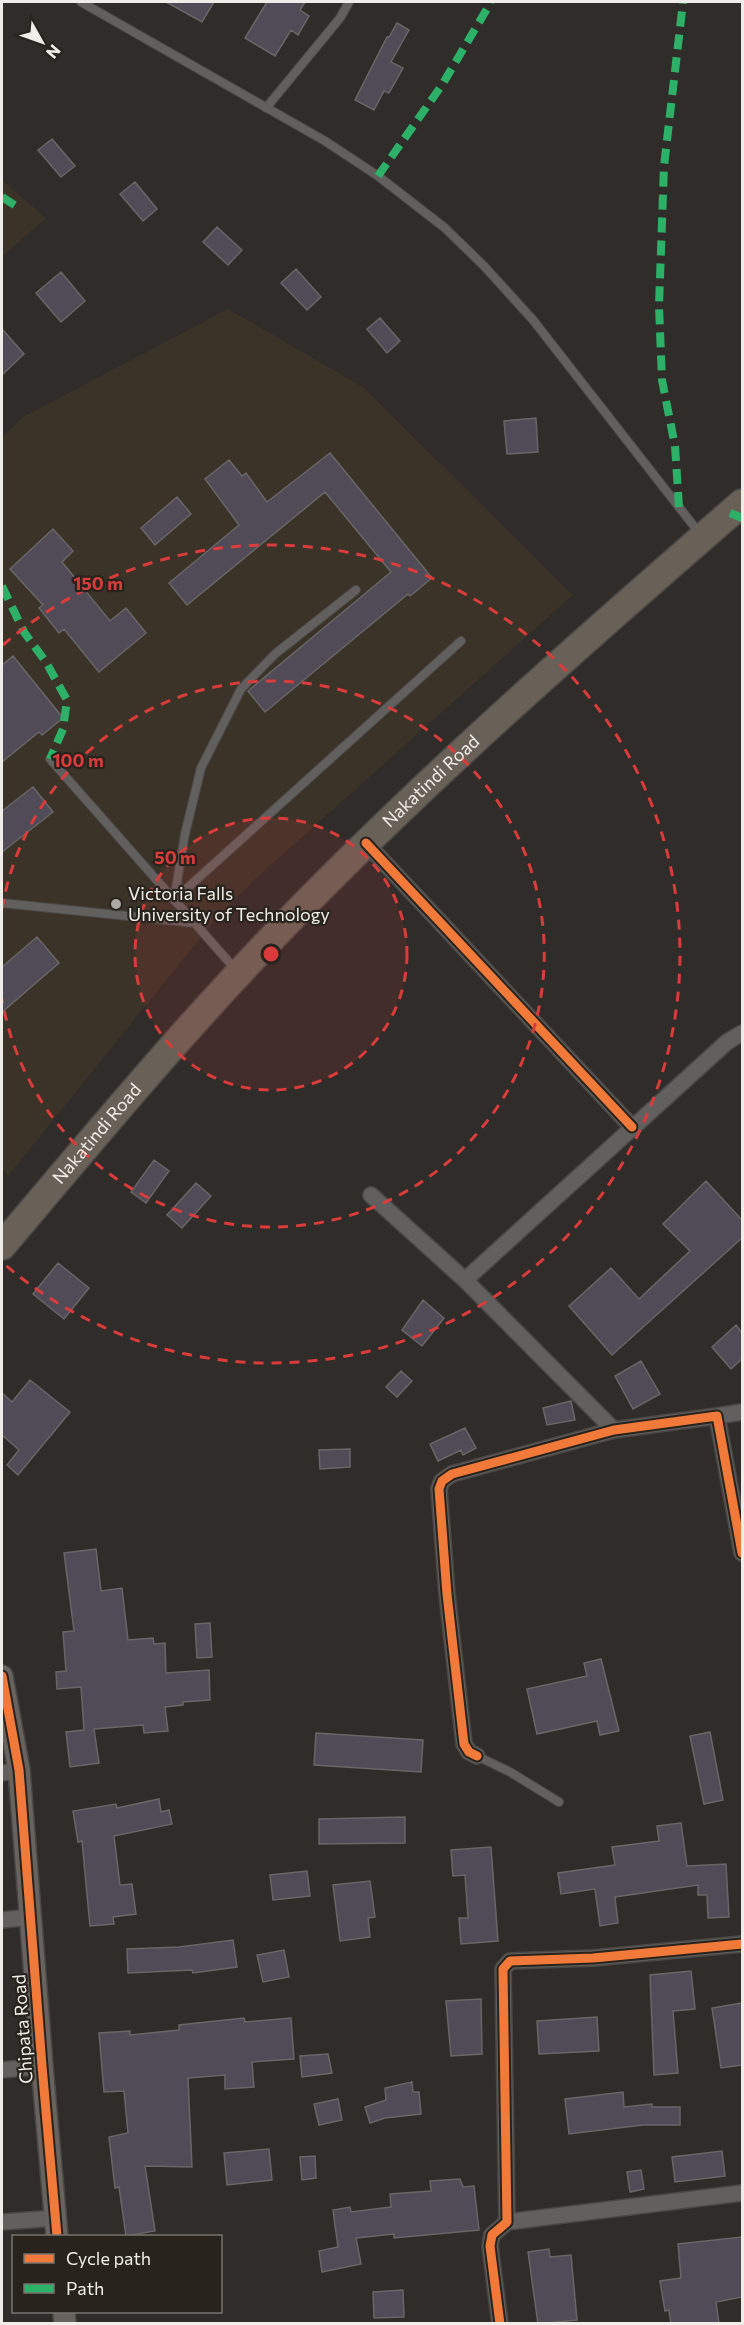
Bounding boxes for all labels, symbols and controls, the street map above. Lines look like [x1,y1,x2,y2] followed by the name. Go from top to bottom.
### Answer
[12,12,72,72] north arrow
[43,41,65,63] text: N
[73,572,123,594] text: 150 m
[377,730,483,831] street label: Nakatindi Road
[52,749,104,771] text: 100 m
[154,846,196,868] text: 50 m
[128,882,330,925] place label: Victoria Falls University of Technology
[109,897,123,911] marker: Victoria Falls University of Technology
[261,944,281,964] centre of rings
[47,1078,145,1188] street label: Nakatindi Road
[7,1974,37,2085] street label: Chipata Road
[12,2235,222,2313] legend
[66,2247,151,2269] text: Cycle path
[66,2277,104,2299] text: Path

